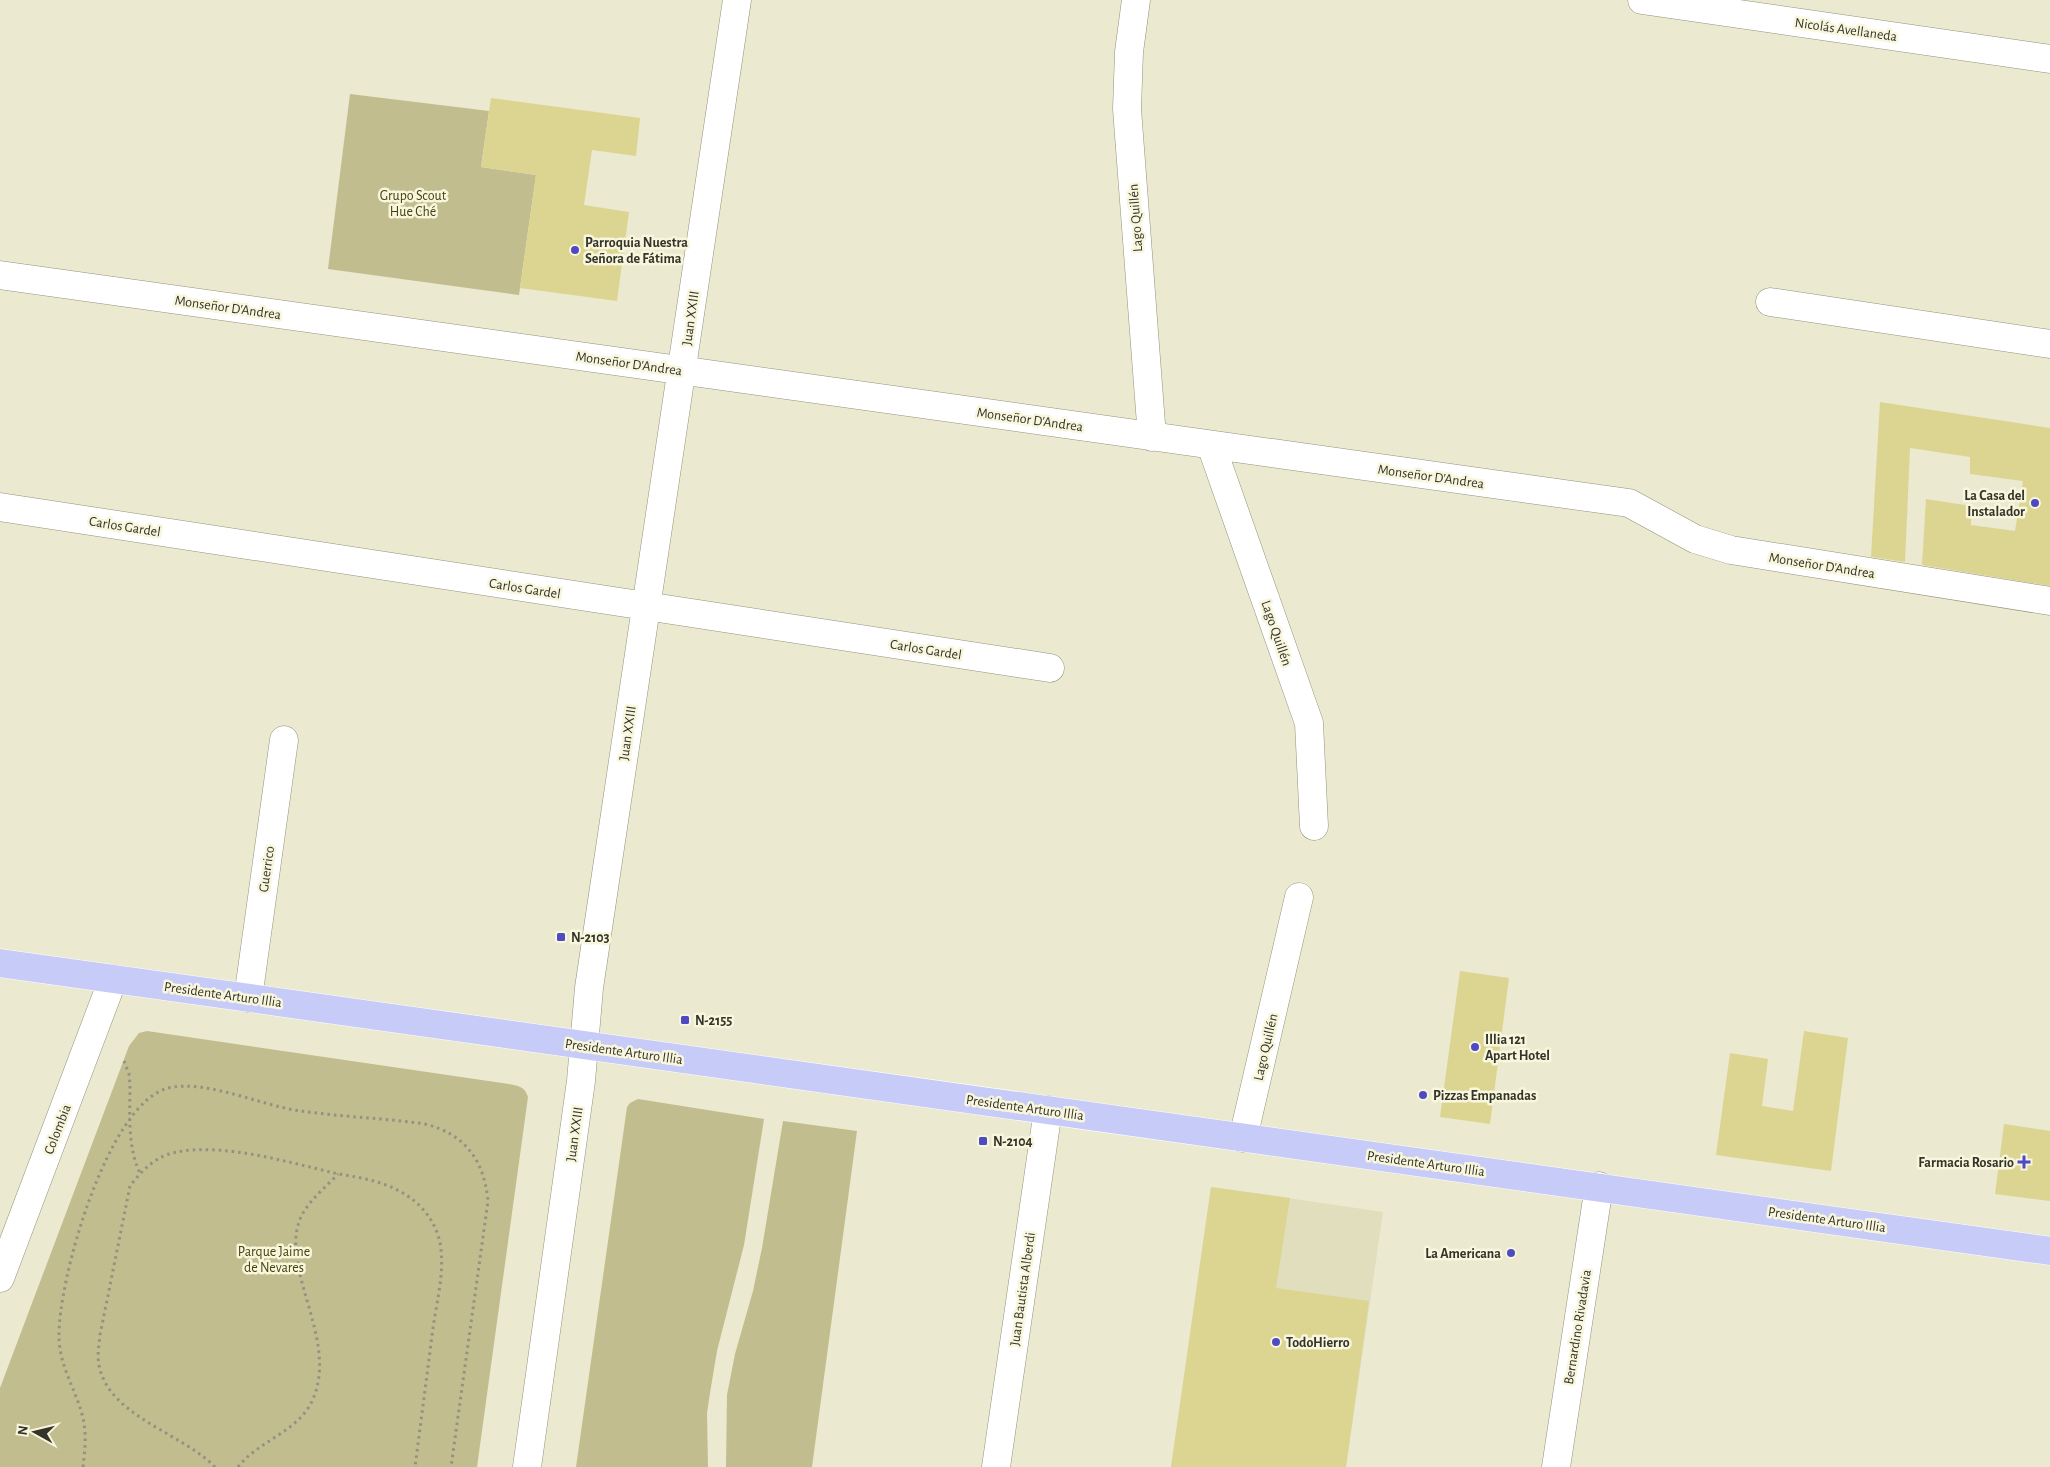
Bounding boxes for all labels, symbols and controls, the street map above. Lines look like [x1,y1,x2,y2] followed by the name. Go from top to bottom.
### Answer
[1794,16,1898,44] street label: Nicolás Avellaneda
[1127,183,1145,253] street label: Lago Quillén
[380,189,447,219] park label: Grupo Scout Hue Ché
[585,236,688,266] place label: Parroquia Nuestra Señora de Fátima
[569,244,581,256] marker: Parroquia Nuestra Señora de Fátima
[680,290,702,346] street label: Juan XXIII
[174,294,283,322] street label: Monseñor D'Andrea
[575,350,684,378] street label: Monseñor D'Andrea
[976,406,1085,434] street label: Monseñor D'Andrea
[1377,463,1486,491] street label: Monseñor D'Andrea
[1964,489,2025,519] place label: La Casa del Instalador
[2029,497,2041,509] marker: La Casa del Instalador
[88,514,162,540] street label: Carlos Gardel
[1768,551,1876,581] street label: Monseñor D'Andrea
[488,576,562,602] street label: Carlos Gardel
[1258,599,1294,668] street label: Lago Quillén
[889,637,963,663] street label: Carlos Gardel
[617,705,639,761] street label: Juan XXIII
[257,845,277,893] street label: Guerrico
[555,931,567,943] marker: N-2103
[571,931,610,945] place label: N-2103
[163,980,283,1010] street label: Presidente Arturo Illia
[1251,1012,1280,1082] street label: Lago Quillén
[679,1014,691,1026] marker: N-2155
[695,1014,732,1028] place label: N-2155
[1485,1033,1550,1063] place label: Illia 121 Apart Hotel
[564,1037,684,1067] street label: Presidente Arturo Illia
[1469,1041,1481,1053] marker: Illia 121 Apart Hotel
[1417,1089,1429,1101] marker: Pizzas Empanadas
[1433,1089,1536,1103] place label: Pizzas Empanadas
[965,1093,1085,1123] street label: Presidente Arturo Illia
[42,1102,74,1156] street label: Colombia
[564,1106,586,1162] street label: Juan XXIII
[977,1135,989,1147] marker: N-2104
[993,1135,1033,1149] place label: N-2104
[1366,1149,1486,1179] street label: Presidente Arturo Illia
[1918,1156,2014,1170] place label: Farmacia Rosario
[2018,1156,2030,1168] marker: Farmacia Rosario
[1767,1205,1887,1235] street label: Presidente Arturo Illia
[1008,1231,1038,1347] street label: Juan Bautista Alberdi
[238,1245,310,1275] park label: Parque Jaime de Nevares
[1425,1247,1501,1261] place label: La Americana
[1505,1247,1517,1259] marker: La Americana
[1562,1268,1594,1386] street label: Bernardino Rivadavia
[1270,1336,1282,1348] marker: TodoHierro
[1286,1336,1350,1350] place label: TodoHierro
[10,1407,60,1457] north arrow
[16,1425,31,1436] text: N

